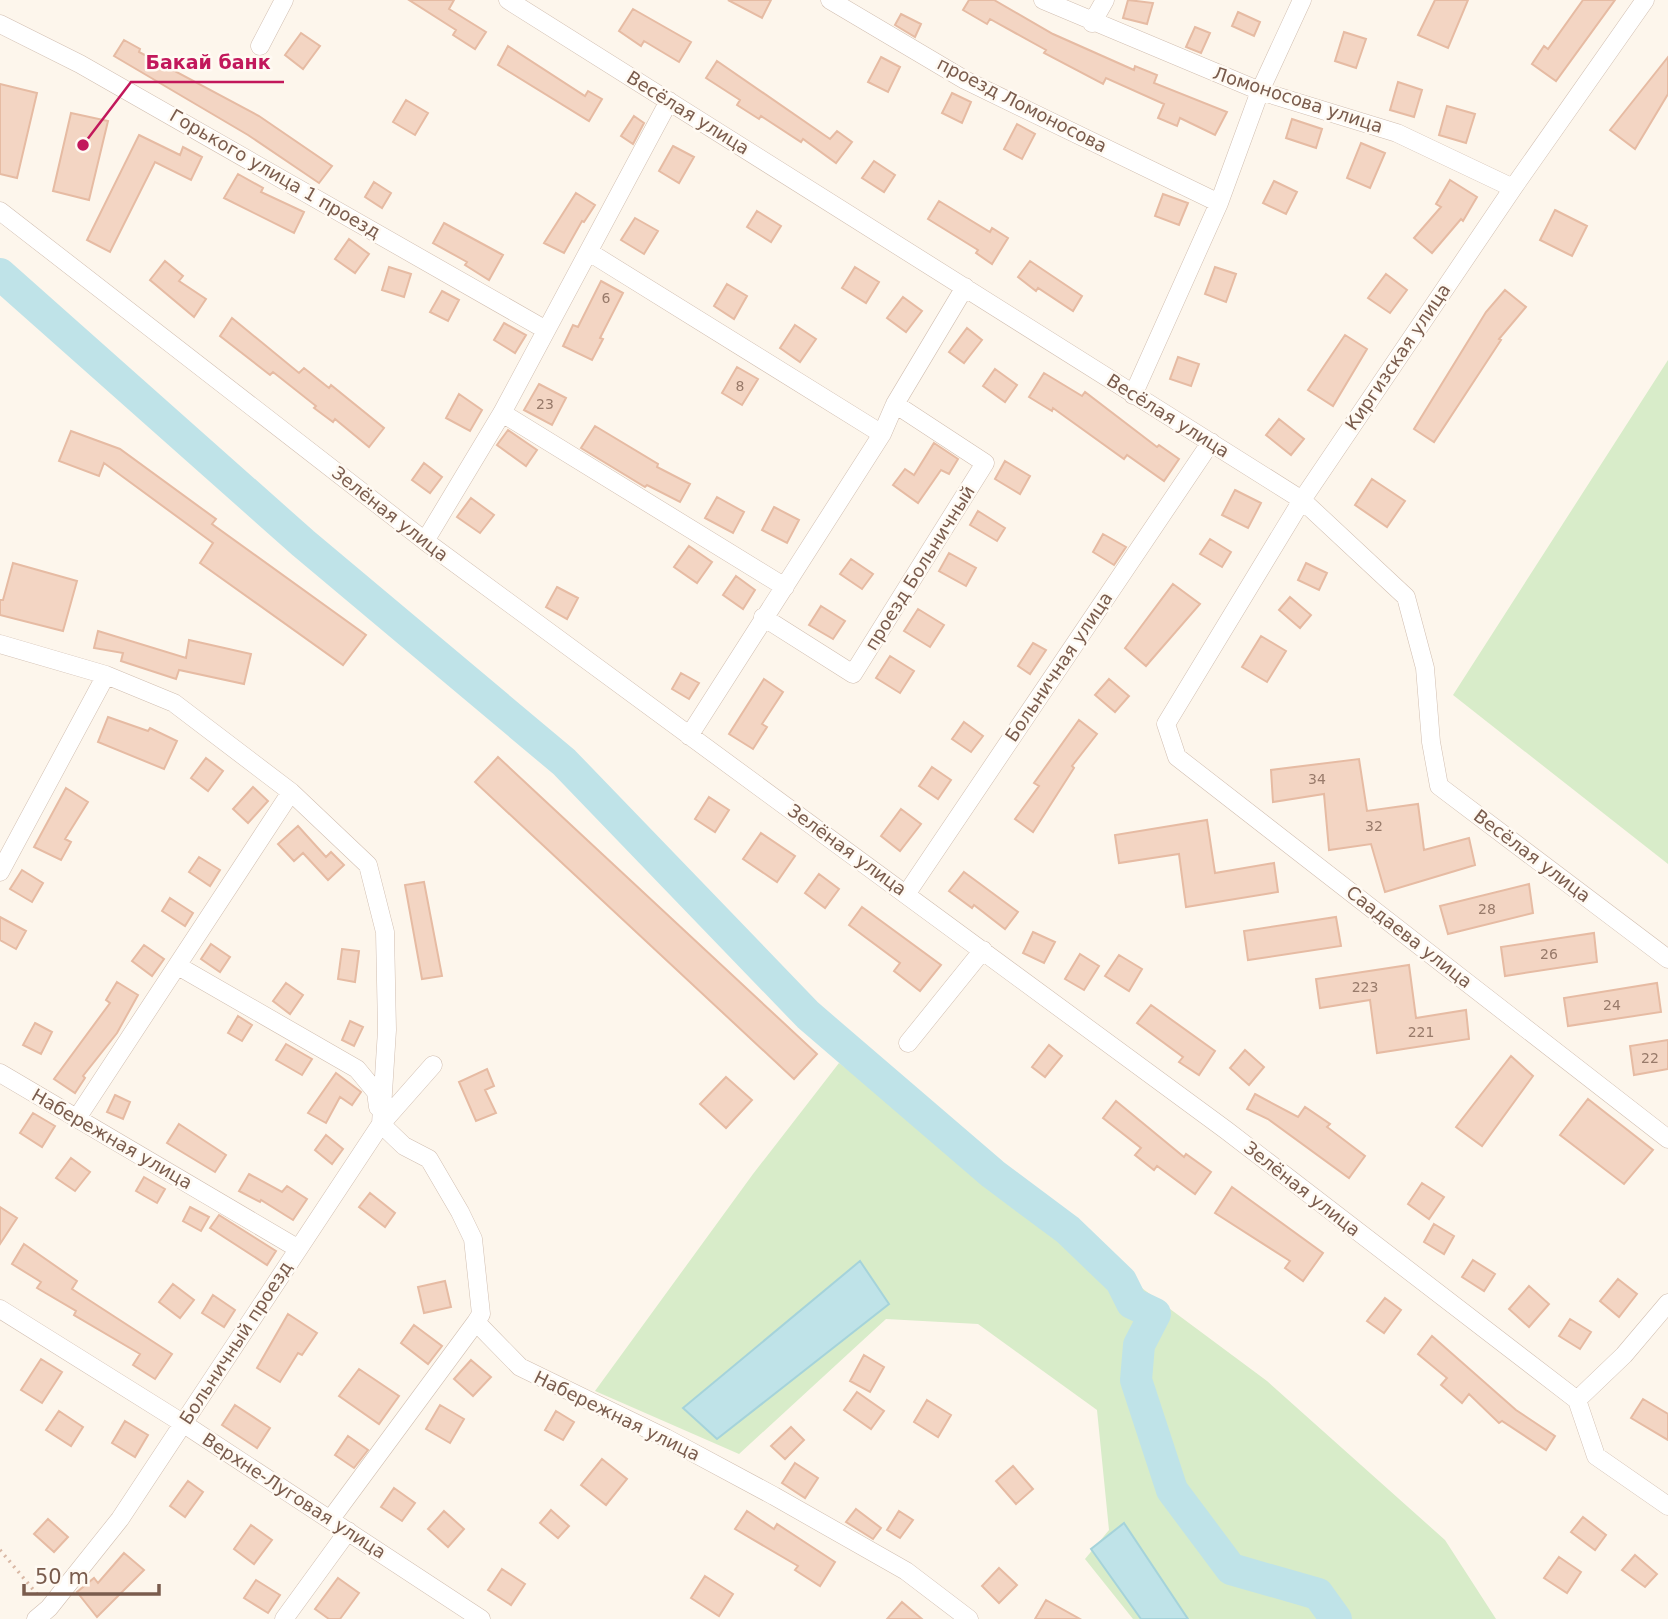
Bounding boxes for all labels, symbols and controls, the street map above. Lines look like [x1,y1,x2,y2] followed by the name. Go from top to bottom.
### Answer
[131,42,284,82] callout: Бакай банк
[145,51,271,73] text: Бакай банк
[934,53,1111,156] street label: проезд Ломоносова
[1211,62,1386,137] street label: Ломоносова улица
[623,66,753,159] street label: Весёлая улица
[166,105,384,243] street label: Горького улица 1 проезд
[1341,279,1454,434] street label: Киргизская улица
[602,290,611,306] house number: 6
[1103,369,1233,462] street label: Весёлая улица
[736,378,744,394] house number: 8
[536,396,554,412] house number: 23
[328,462,453,565] street label: Зелёная улица
[860,481,979,654] street label: проезд Больничный
[1001,588,1117,746] street label: Больничная улица
[1308,771,1326,787] house number: 34
[784,799,911,900] street label: Зелёная улица
[1470,805,1595,906] street label: Весёлая улица
[1365,818,1383,834] house number: 32
[1342,881,1476,992] street label: Саадаева улица
[1478,901,1496,917] house number: 28
[1540,946,1558,962] house number: 26
[1352,979,1378,995] house number: 223
[1603,997,1621,1013] house number: 24
[1408,1024,1434,1040] house number: 221
[1641,1050,1659,1066] house number: 22
[28,1084,196,1193] street label: Набережная улица
[1240,1137,1365,1240] street label: Зелёная улица
[175,1257,296,1428] street label: Больничный проезд
[531,1366,704,1465] street label: Набережная улица
[198,1428,390,1563] street label: Верхне-Луговая улица
[24,1552,159,1596] scale bar
[35,1565,89,1589] text: 50 m

